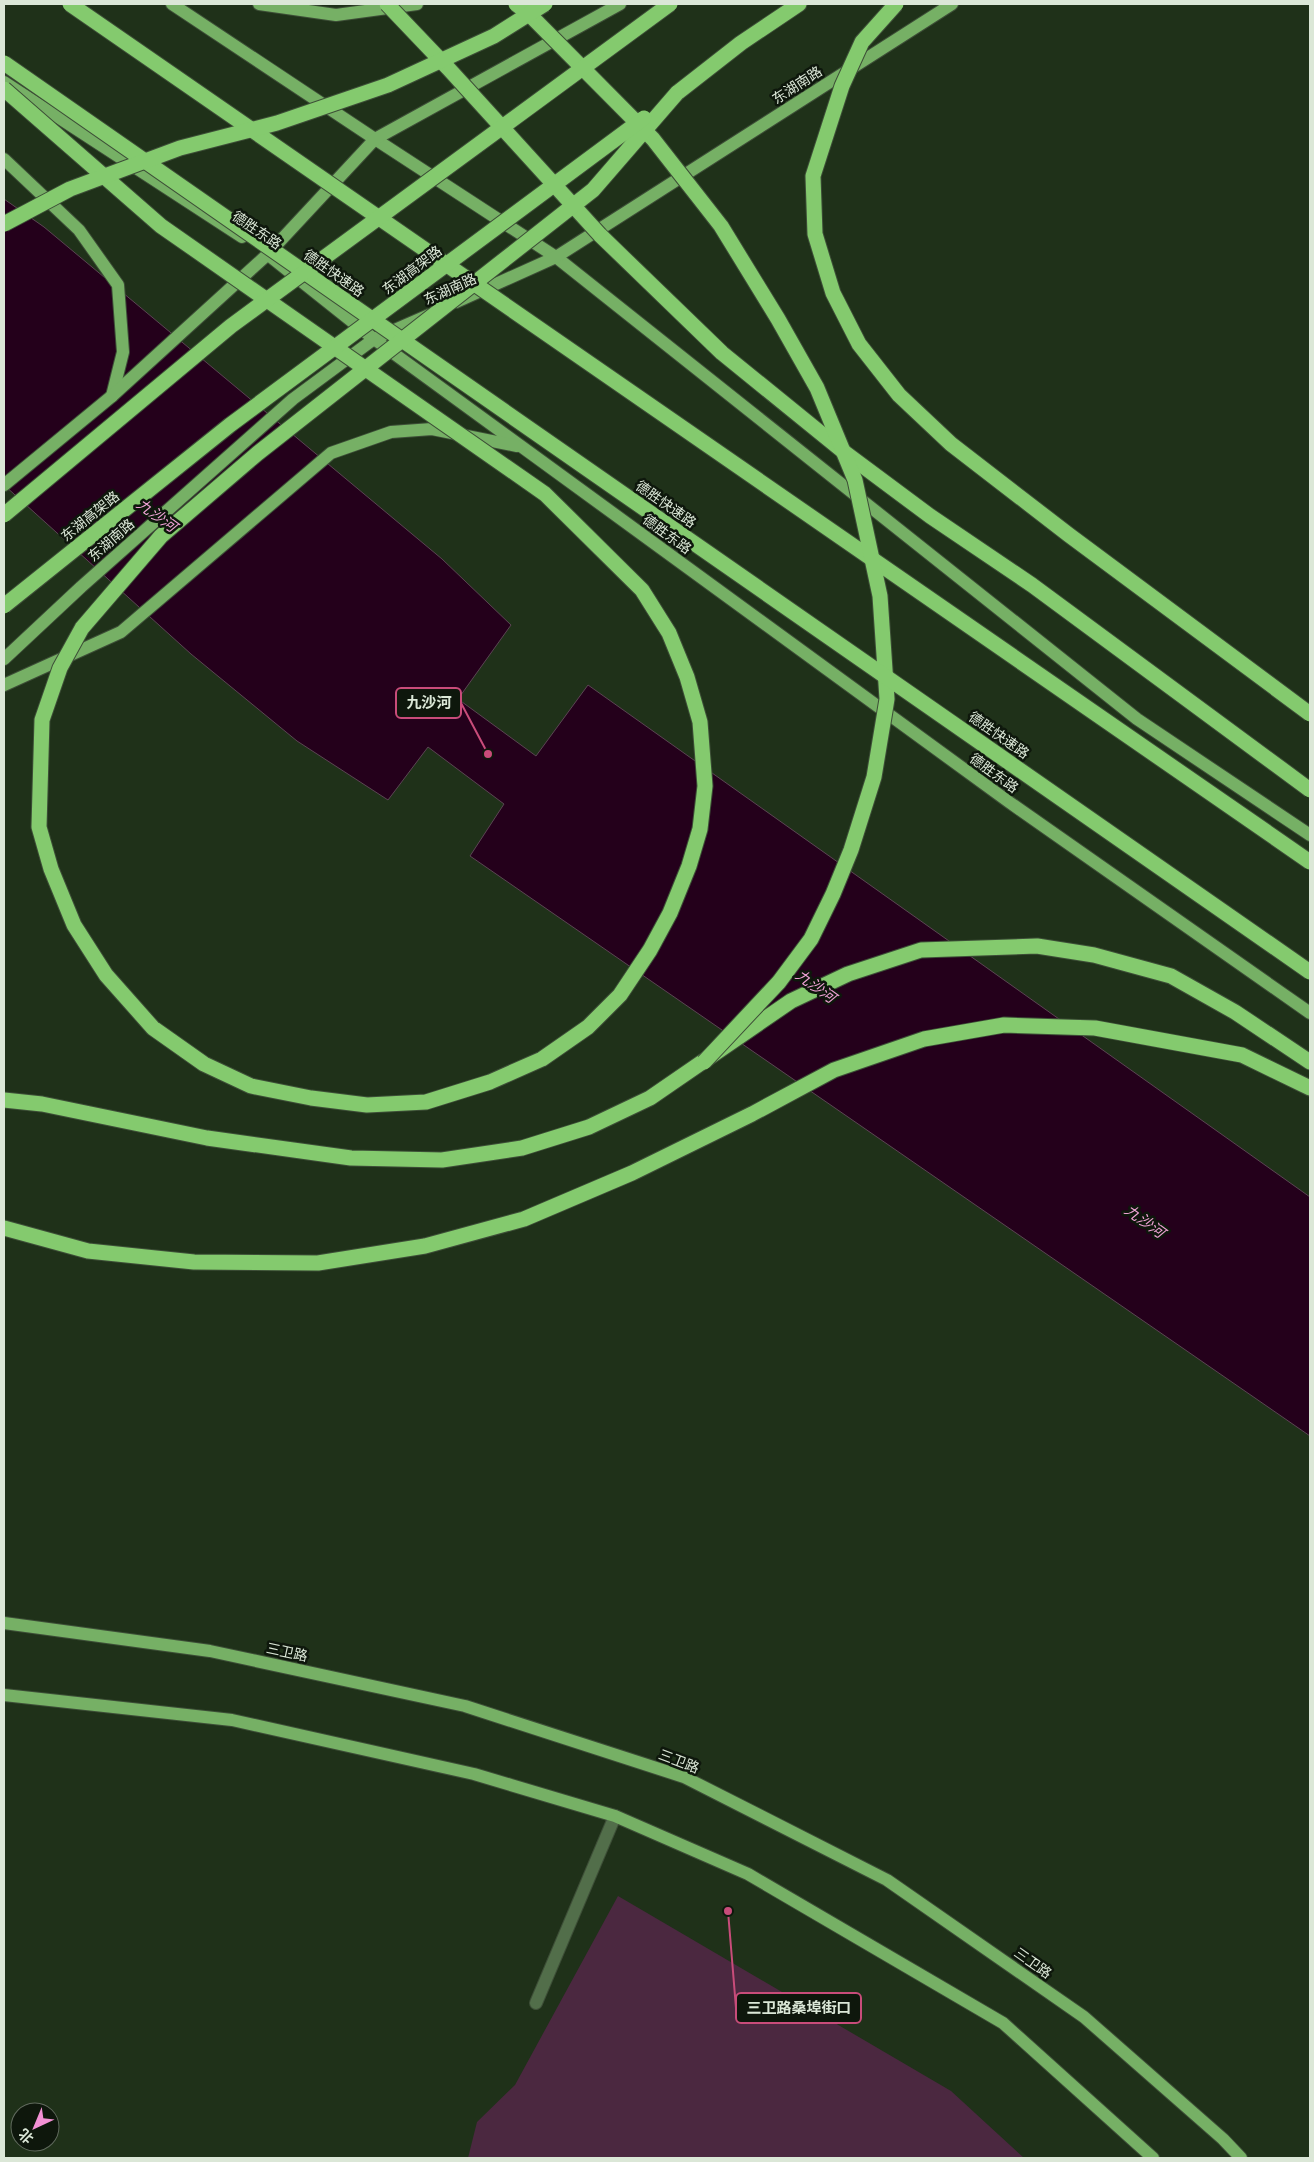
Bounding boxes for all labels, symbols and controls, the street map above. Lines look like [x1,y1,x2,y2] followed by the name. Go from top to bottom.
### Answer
[768,61,826,109] street label: 东湖南路
[228,206,286,254] street label: 德胜东路
[378,241,446,299] street label: 东湖高架路
[300,245,368,301] street label: 德胜快速路
[420,268,480,310] street label: 东湖南路
[632,476,700,532] street label: 德胜快速路
[57,486,123,546] street label: 东湖高架路
[133,493,184,538] water label: 九沙河
[638,509,696,559] street label: 德胜东路
[83,514,139,566] street label: 东湖南路
[396,688,461,718] callout: 九沙河
[406,692,452,713] text: 九沙河
[965,707,1033,763] street label: 德胜快速路
[965,748,1023,798] street label: 德胜东路
[792,964,843,1009] water label: 九沙河
[1121,1199,1172,1244] water label: 九沙河
[264,1638,310,1666] street label: 三卫路
[656,1744,702,1778] street label: 三卫路
[1010,1943,1056,1983] street label: 三卫路
[736,1993,861,2023] callout: 三卫路桑埠街口
[746,1997,852,2018] text: 三卫路桑埠街口
[10,2102,60,2152] north arrow
[14,2124,38,2148] text: 北

